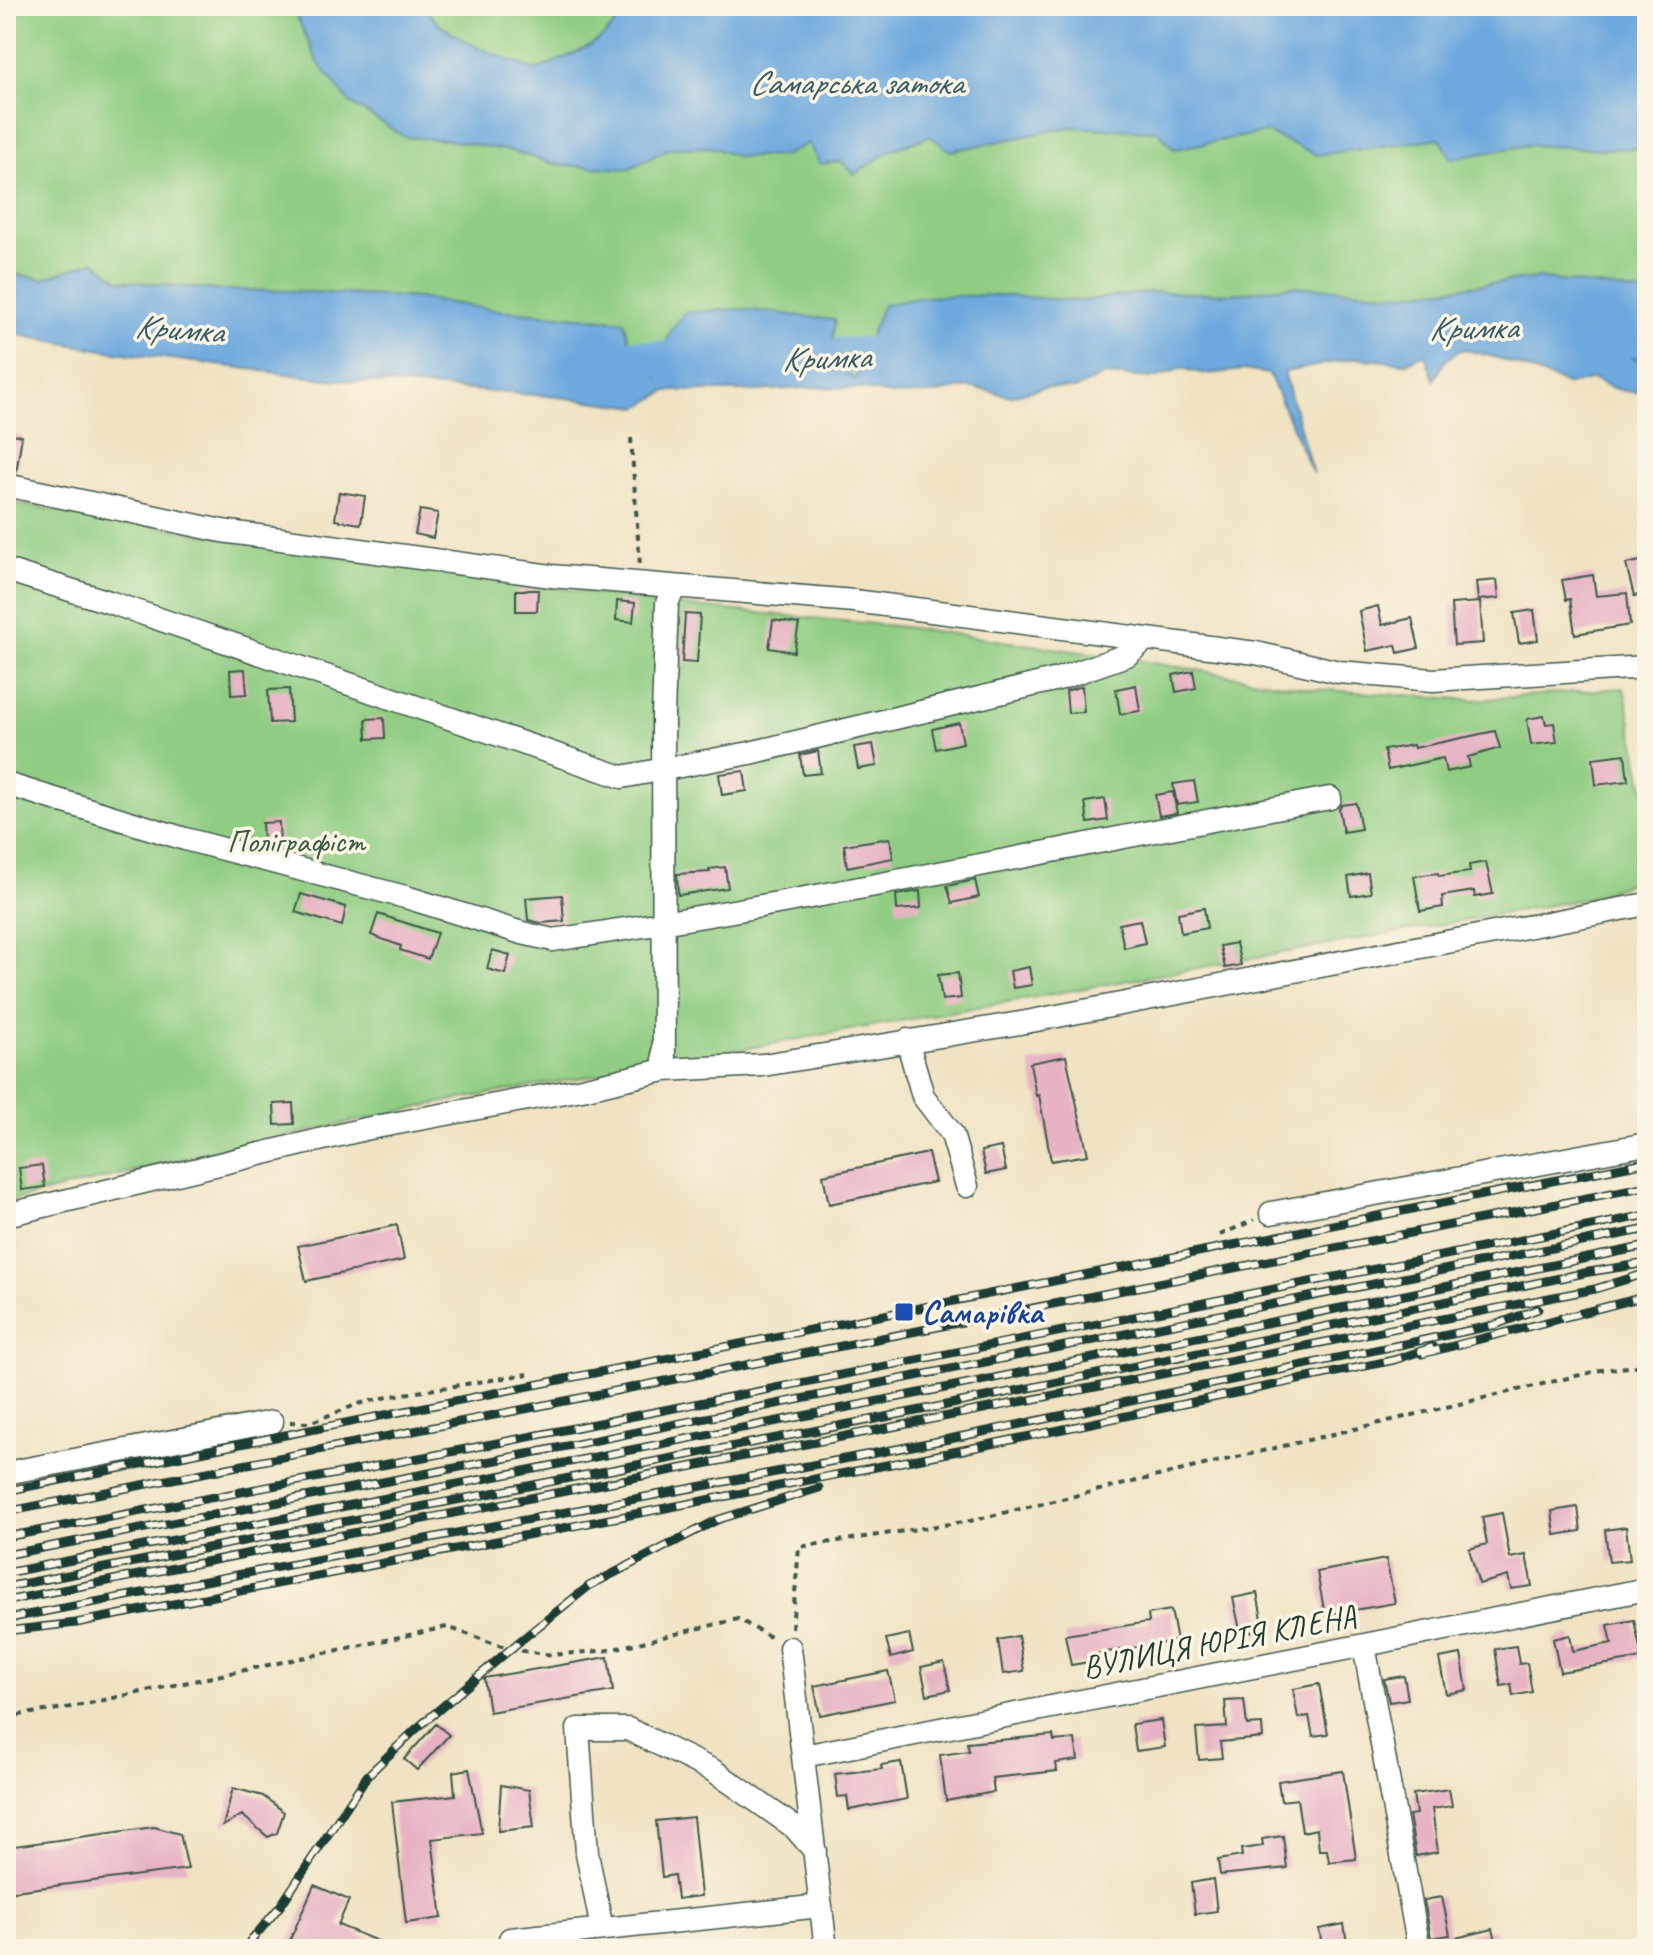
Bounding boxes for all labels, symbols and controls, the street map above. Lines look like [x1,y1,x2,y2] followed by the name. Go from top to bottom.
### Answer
[749,61,967,104] water label: Самарська затока
[133,304,228,353] water label: Кримка
[1429,305,1521,350] water label: Кримка
[781,334,874,381] water label: Кримка
[227,821,367,862] park label: Поліграфіст
[922,1292,1045,1333] place label: Самарівка
[893,1301,915,1323] marker: Самарівка
[1079,1595,1360,1688] street label: ВУЛИЦЯ ЮРІЯ КЛЕНА

